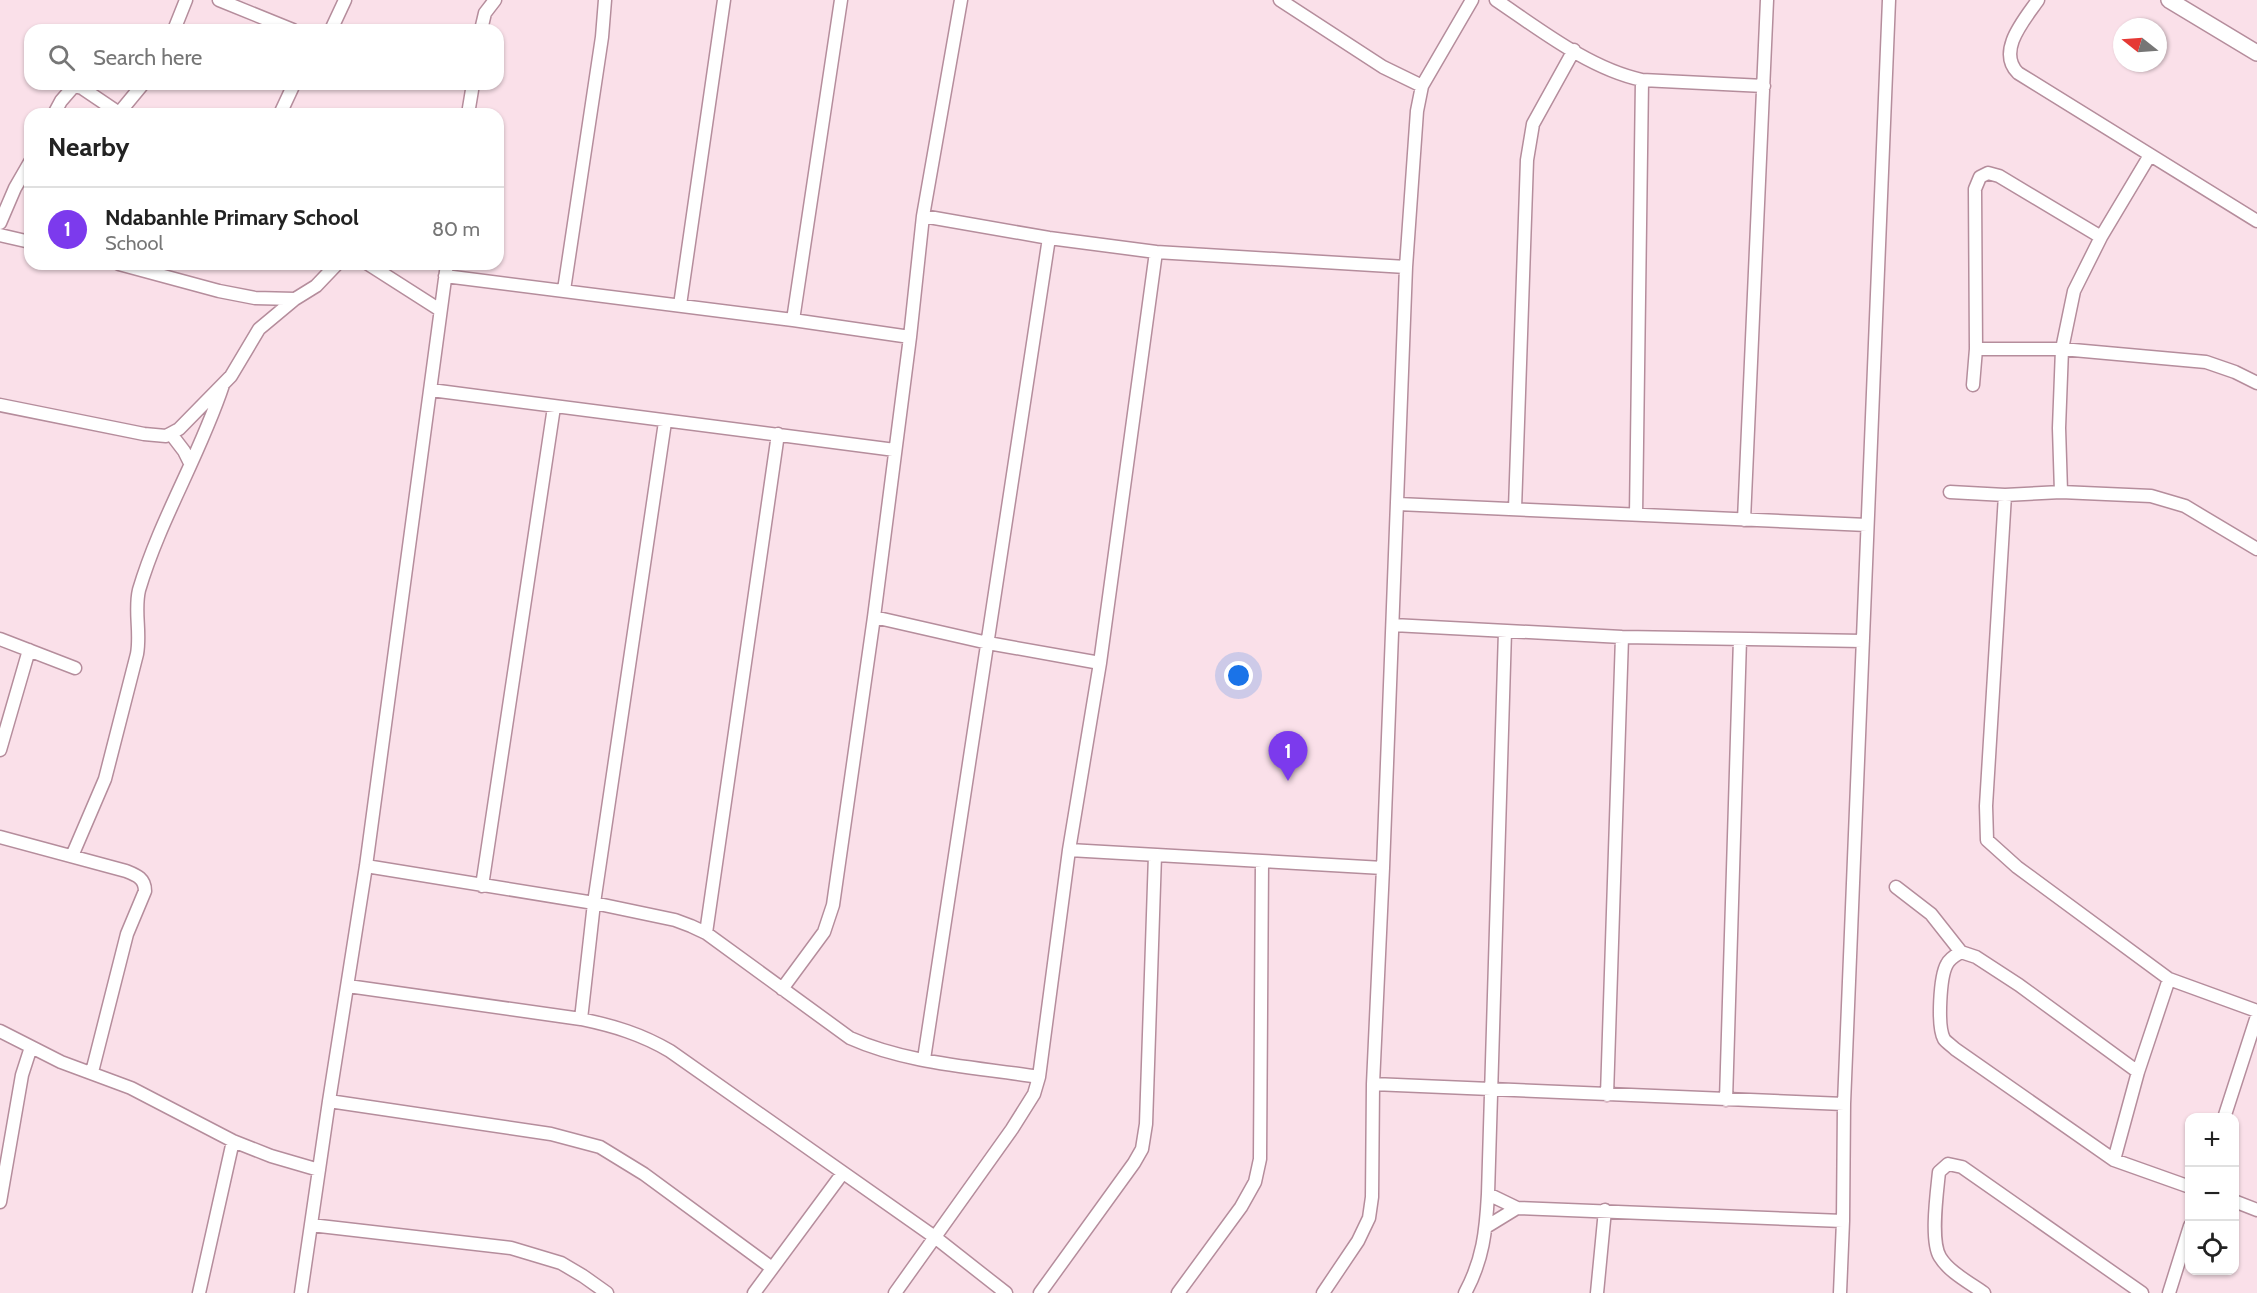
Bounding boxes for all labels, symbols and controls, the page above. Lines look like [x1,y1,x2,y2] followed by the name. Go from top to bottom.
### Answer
[2113,18,2167,72] north arrow
[24,24,504,90] search box
[45,41,78,74] icon: search
[93,44,202,71] text: Search here
[48,131,129,163] text: Nearby
[105,204,359,231] text: Ndabanhle Primary School
[64,217,71,241] text: 1
[432,217,480,241] text: 80 m
[105,231,163,255] text: School
[1224,661,1253,690] your location
[1268,732,1308,781] pin: 1
[2185,1113,2239,1275] map controls
[2185,1113,2239,1167] button: +
[2185,1167,2239,1221] button: −
[2185,1221,2239,1275] button: locate

